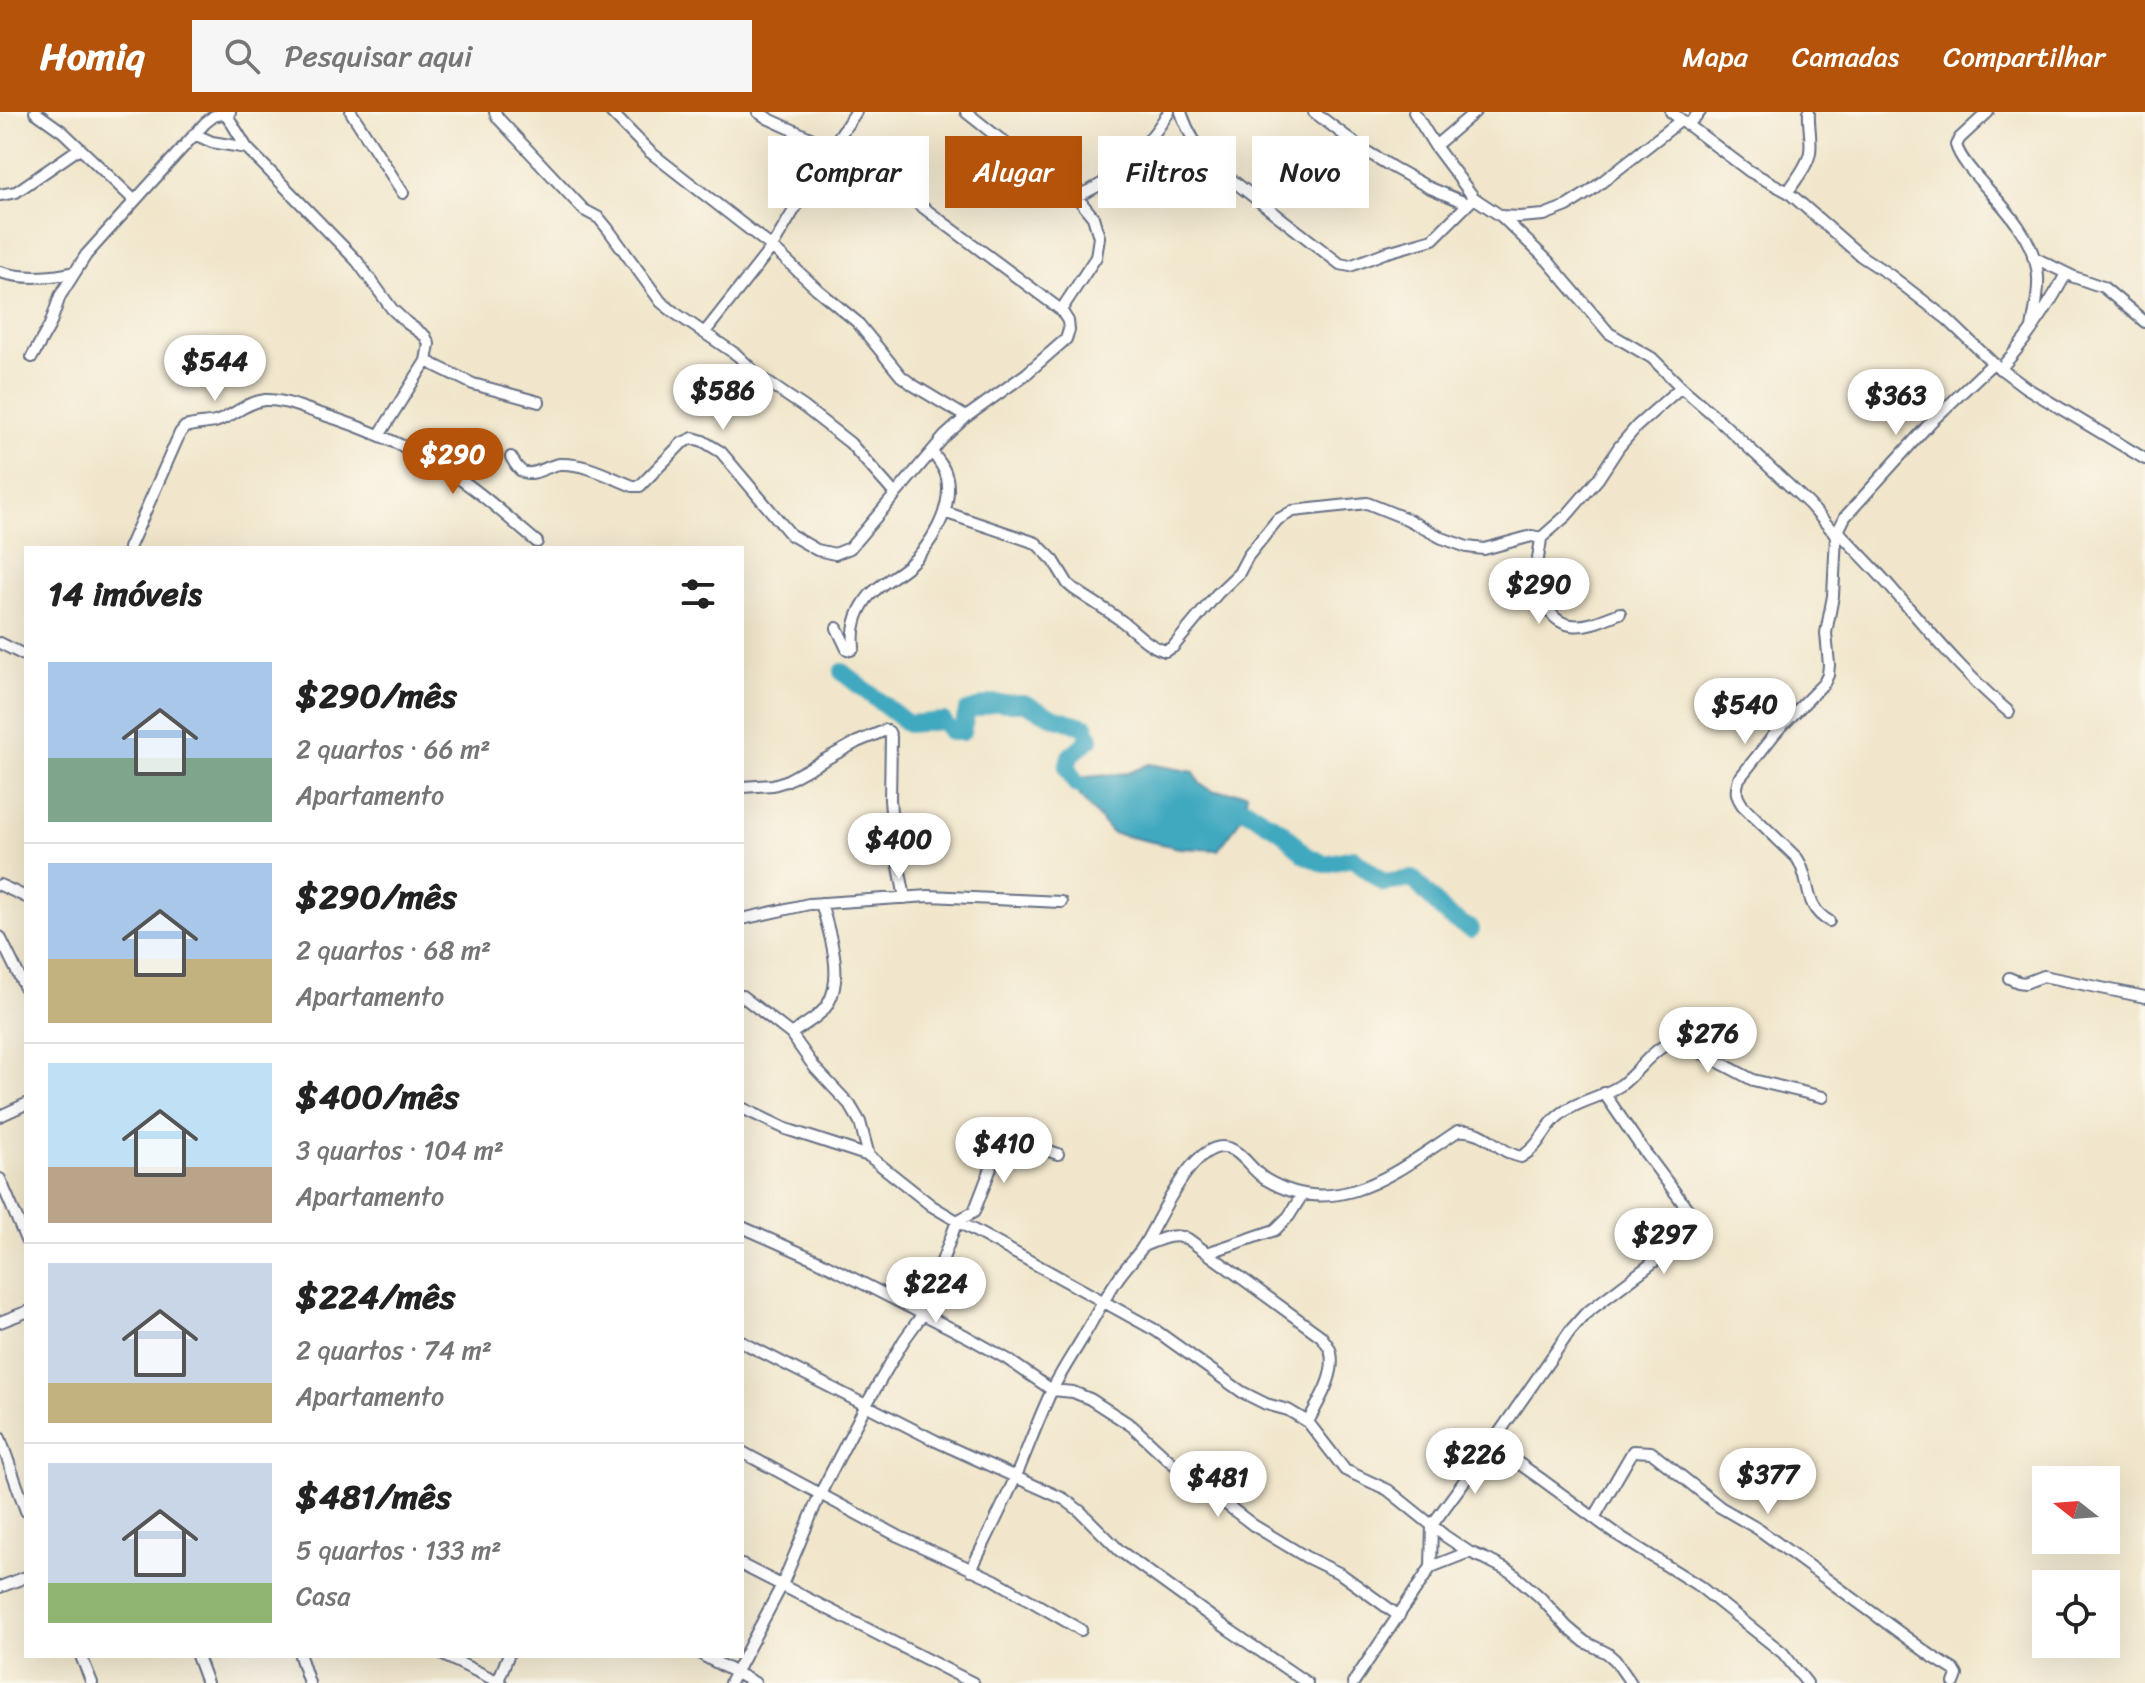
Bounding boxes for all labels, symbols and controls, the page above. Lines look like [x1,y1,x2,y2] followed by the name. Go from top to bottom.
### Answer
[192,20,752,92] search box
[40,23,144,90] text: Homiq
[284,29,472,83] text: Pesquisar aqui
[1682,32,1748,81] text: Mapa
[1792,32,1899,81] text: Camadas
[1943,32,2105,81] text: Compartilhar
[220,34,264,78] icon: search
[768,136,929,208] chip: Comprar
[945,136,1082,208] chip: Alugar
[1098,136,1236,208] chip: Filtros
[1252,136,1369,208] chip: Novo
[168,335,262,403] pin: $544
[182,338,248,384] text: $544
[676,364,770,432] pin: $586
[691,367,755,413] text: $586
[1849,369,1943,437] pin: $363
[1866,372,1926,418] text: $363
[406,428,500,496] pin: $290
[421,431,485,477] text: $290
[1492,558,1586,626] pin: $290
[1507,561,1571,607] text: $290
[48,564,202,624] text: 14 imóveis
[676,572,720,616] icon: filters
[296,666,457,726] text: $290/mês
[1698,678,1792,746] pin: $540
[1712,681,1778,727] text: $540
[112,694,208,790] icon: home
[296,726,490,772] text: 2 quartos · 66 m²
[296,772,444,818] text: Apartamento
[852,813,946,881] pin: $400
[866,816,932,862] text: $400
[296,867,457,927] text: $290/mês
[112,895,208,991] icon: home
[296,927,491,973] text: 2 quartos · 68 m²
[296,973,444,1019] text: Apartamento
[1661,1007,1755,1075] pin: $276
[1677,1010,1739,1056] text: $276
[296,1067,459,1127] text: $400/mês
[112,1095,208,1191] icon: home
[957,1117,1051,1185] pin: $410
[973,1120,1035,1166] text: $410
[296,1127,504,1173] text: 3 quartos · 104 m²
[296,1173,444,1219] text: Apartamento
[1617,1208,1711,1276] pin: $297
[1632,1211,1696,1257] text: $297
[889,1257,983,1325] pin: $224
[904,1260,968,1306] text: $224
[296,1267,455,1327] text: $224/mês
[112,1295,208,1391] icon: home
[296,1327,492,1373] text: 2 quartos · 74 m²
[296,1373,444,1419] text: Apartamento
[1428,1428,1522,1496] pin: $226
[1444,1431,1506,1477] text: $226
[1721,1448,1815,1516] pin: $377
[1171,1451,1265,1519] pin: $481
[1737,1451,1799,1497] text: $377
[1188,1454,1248,1500] text: $481
[2032,1466,2120,1554] north arrow
[2032,1466,2120,1658] map controls
[296,1467,451,1527] text: $481/mês
[112,1495,208,1591] icon: home
[296,1527,501,1573] text: 5 quartos · 133 m²
[2032,1570,2120,1658] button: locate
[296,1573,350,1619] text: Casa

